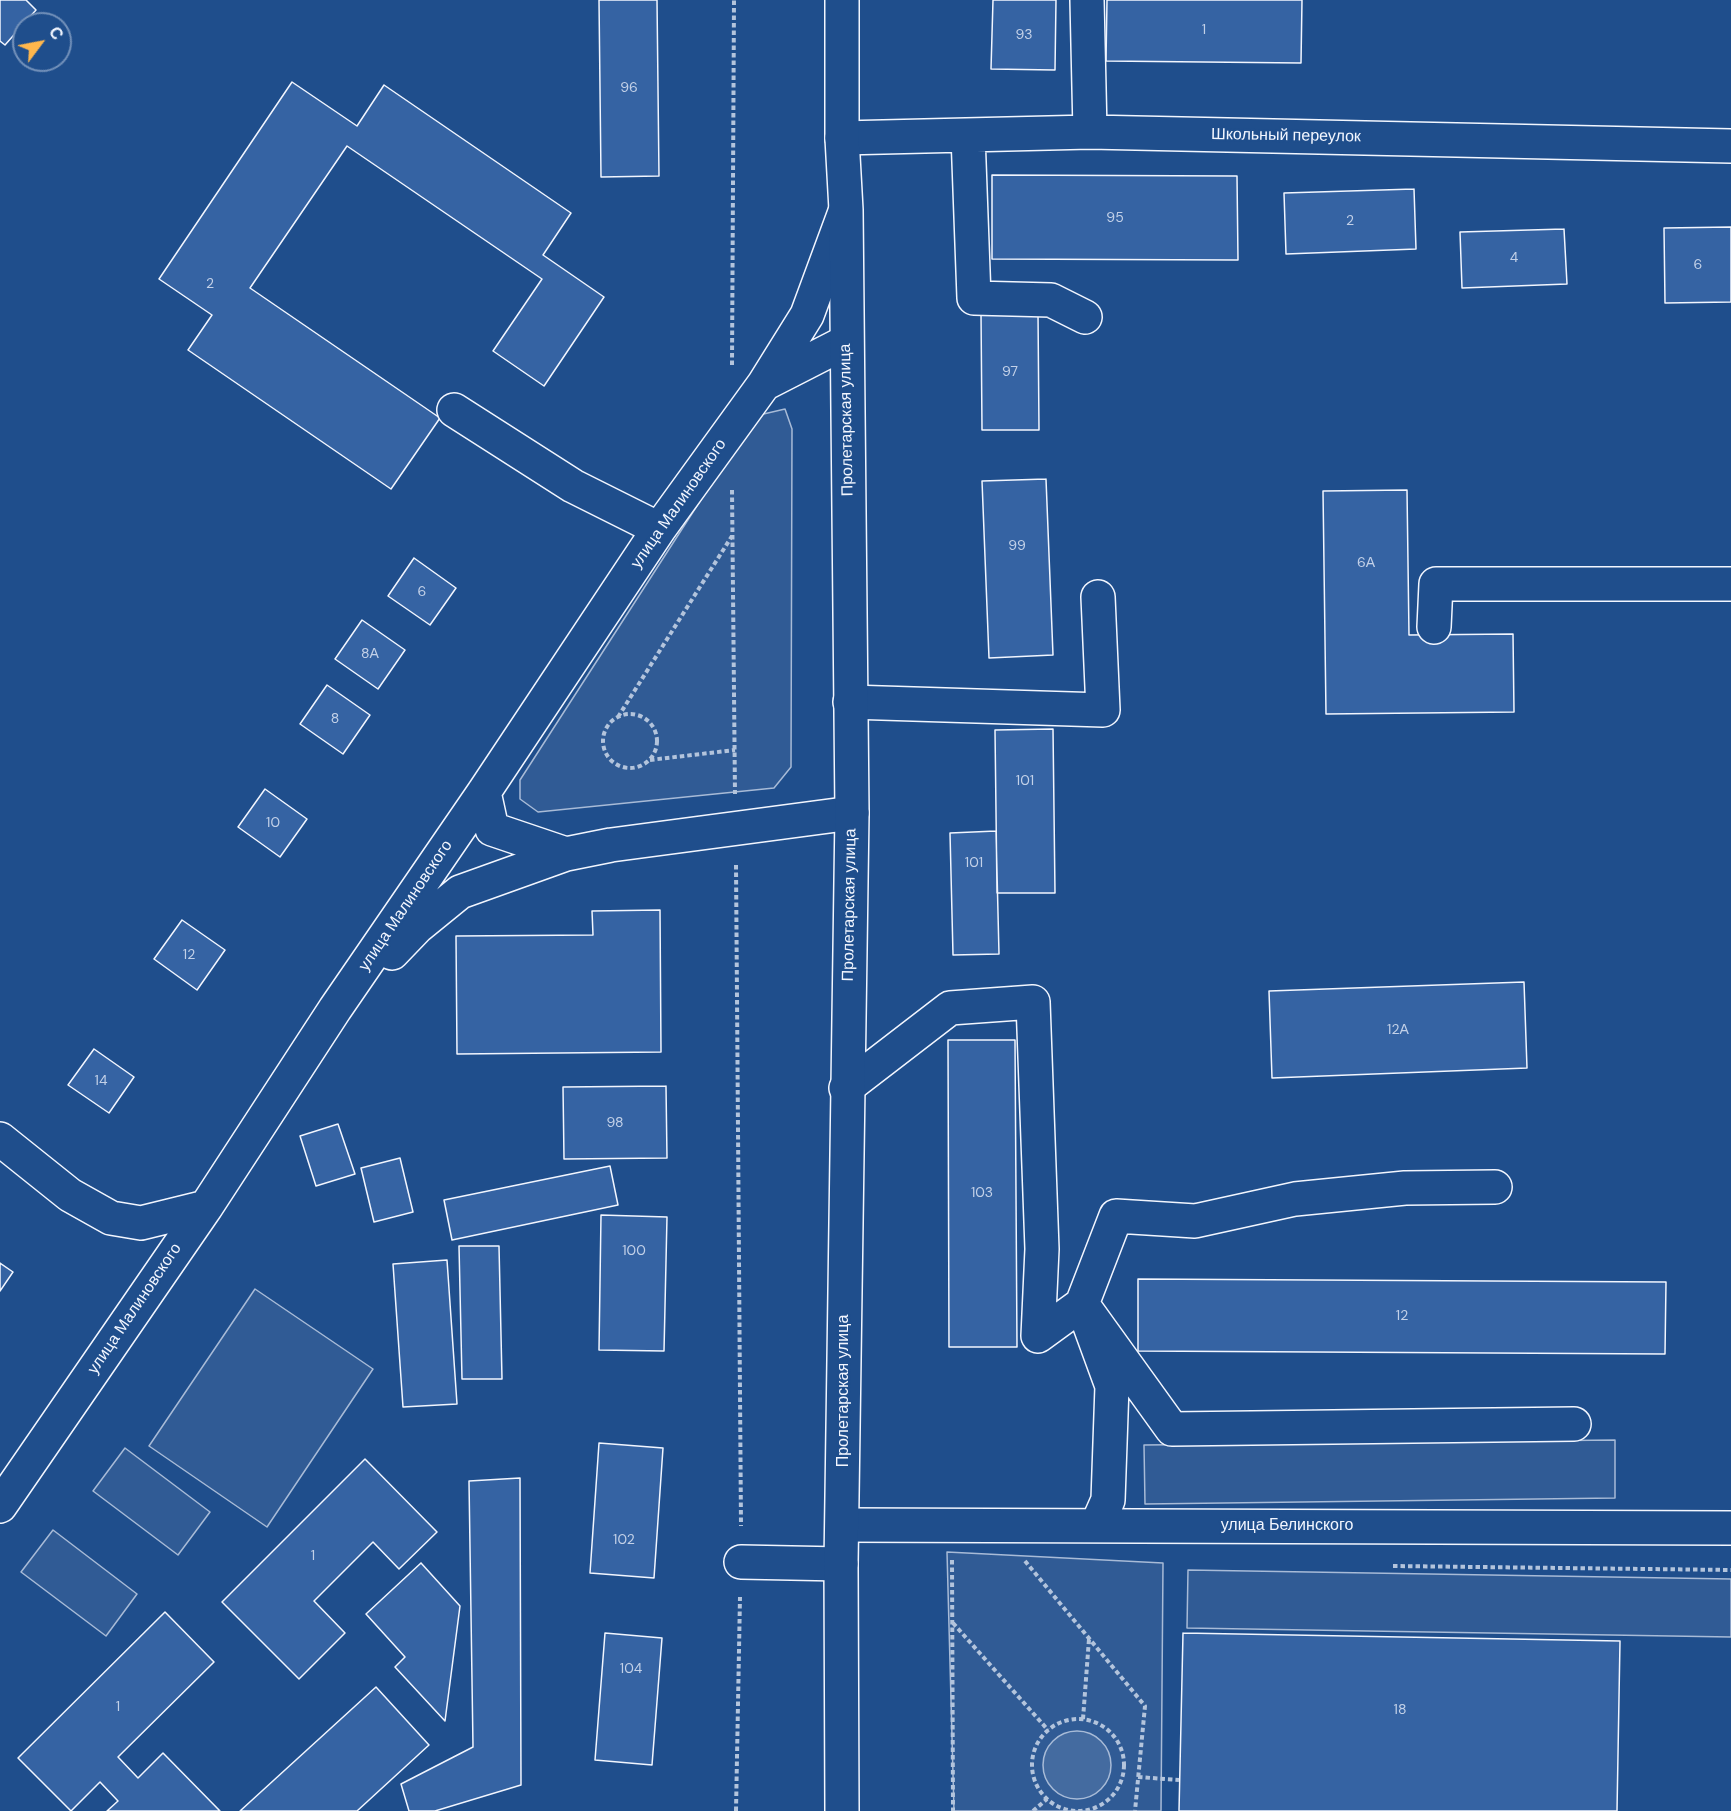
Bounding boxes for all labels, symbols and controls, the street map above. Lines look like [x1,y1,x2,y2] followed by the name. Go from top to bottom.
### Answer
[12,12,72,72] north arrow
[1202,22,1206,38] house number: 1
[44,23,68,44] text: С
[1016,27,1032,43] house number: 93
[620,80,638,96] house number: 96
[1211,125,1361,147] street label: Школьный переулок
[1106,210,1124,226] house number: 95
[1346,213,1354,229] house number: 2
[1510,250,1518,266] house number: 4
[1694,257,1702,273] house number: 6
[206,276,214,292] house number: 2
[836,343,858,497] street label: Пролетарская улица
[1002,364,1018,380] house number: 97
[627,436,731,572] street label: улица Малиновского
[1008,538,1026,554] house number: 99
[1357,555,1375,571] house number: 6А
[418,584,426,600] house number: 6
[361,646,379,662] house number: 8А
[331,711,339,727] house number: 8
[1016,773,1034,789] house number: 101
[266,815,280,831] house number: 10
[839,828,861,982] street label: Пролетарская улица
[355,837,457,975] street label: улица Малиновского
[965,855,983,871] house number: 101
[183,947,195,963] house number: 12
[1387,1022,1409,1038] house number: 12А
[95,1073,107,1089] house number: 14
[606,1115,624,1131] house number: 98
[971,1185,993,1201] house number: 103
[84,1240,186,1378] street label: улица Малиновского
[622,1243,646,1259] house number: 100
[1396,1308,1408,1324] house number: 12
[834,1315,854,1467] street label: Пролетарская улица
[1221,1516,1353,1536] street label: улица Белинского
[613,1532,635,1548] house number: 102
[311,1548,315,1564] house number: 1
[620,1661,642,1677] house number: 104
[116,1699,120,1715] house number: 1
[1394,1702,1406,1718] house number: 18

